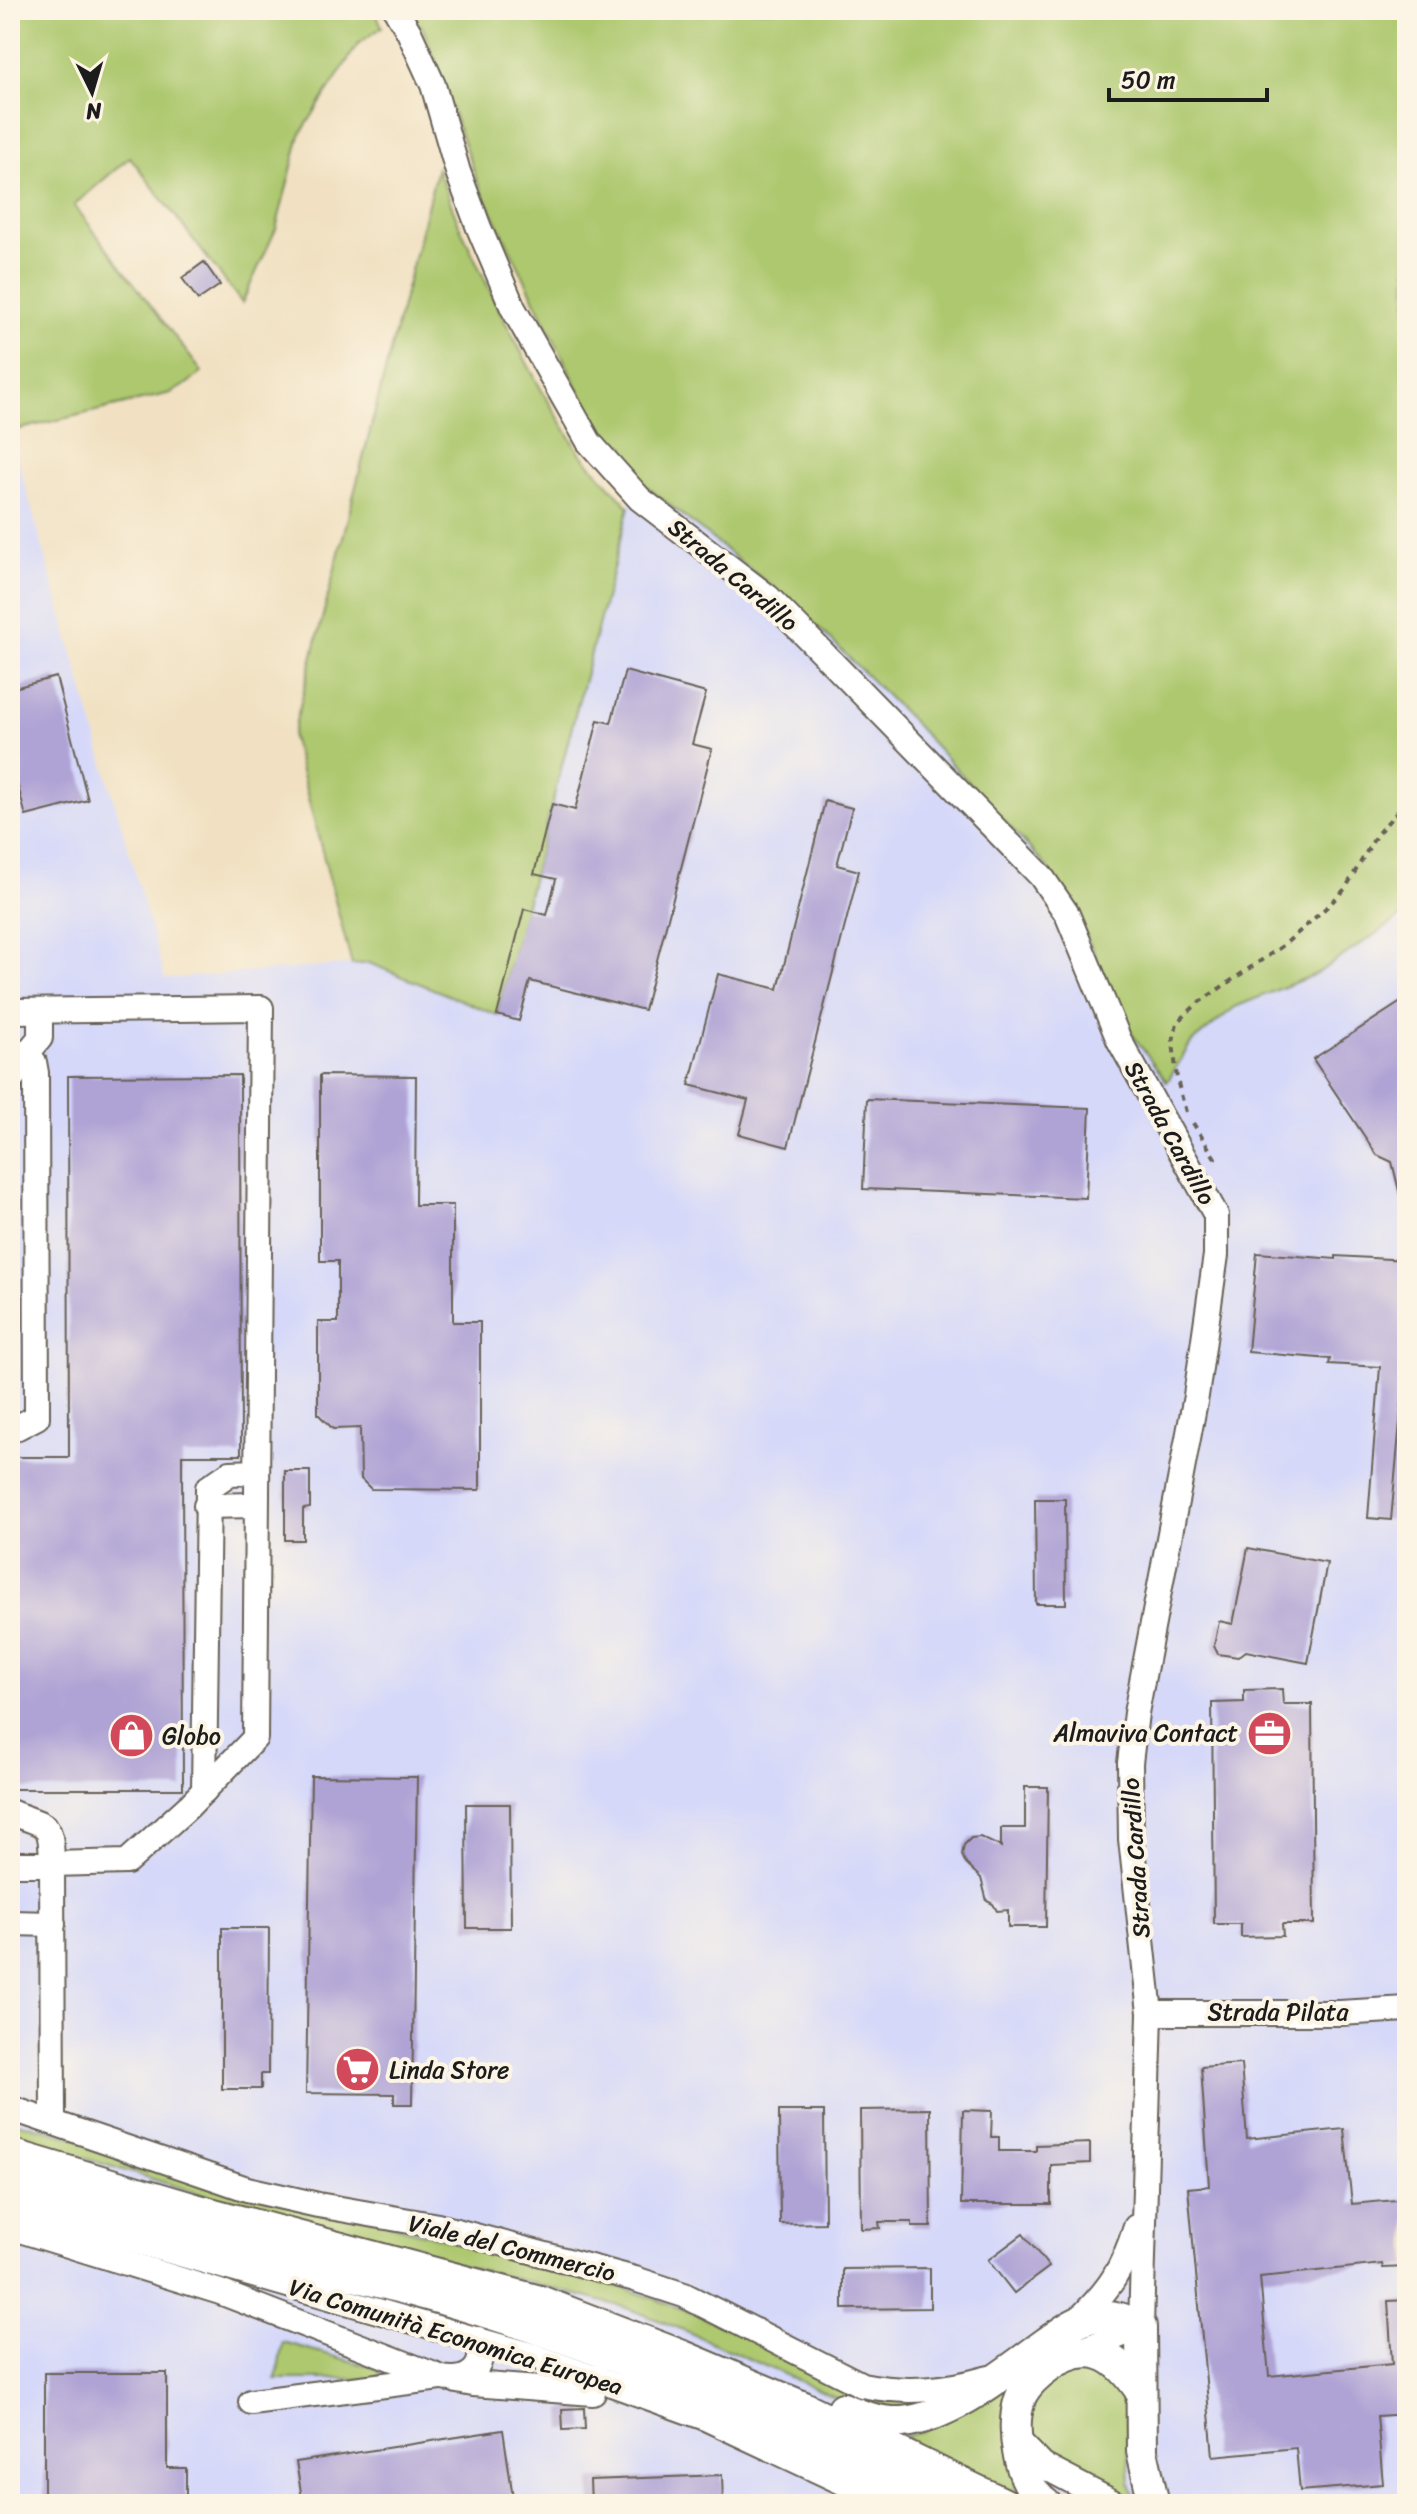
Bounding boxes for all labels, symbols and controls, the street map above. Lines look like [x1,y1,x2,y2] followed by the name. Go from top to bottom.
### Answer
[52,52,132,132] north arrow
[1109,52,1267,102] scale bar
[1121,59,1176,101] text: 50 m
[84,91,104,132] text: N
[658,507,808,643] street label: Strada Cardillo
[1113,1053,1227,1213] street label: Strada Cardillo
[1245,1709,1293,1757] office icon: Almaviva Contact
[107,1712,155,1760] shop icon: Globo
[1052,1712,1238,1754] place label: Almaviva Contact
[162,1715,221,1757] place label: Globo
[1109,1777,1163,1939] street label: Strada Cardillo
[1208,1991,1349,2033] street label: Strada Pilata
[334,2046,382,2094] supermarket icon: Linda Store
[389,2049,509,2091] place label: Linda Store
[404,2202,620,2294] street label: Viale del Commercio
[284,2266,628,2408] street label: Via Comunità Economica Europea

